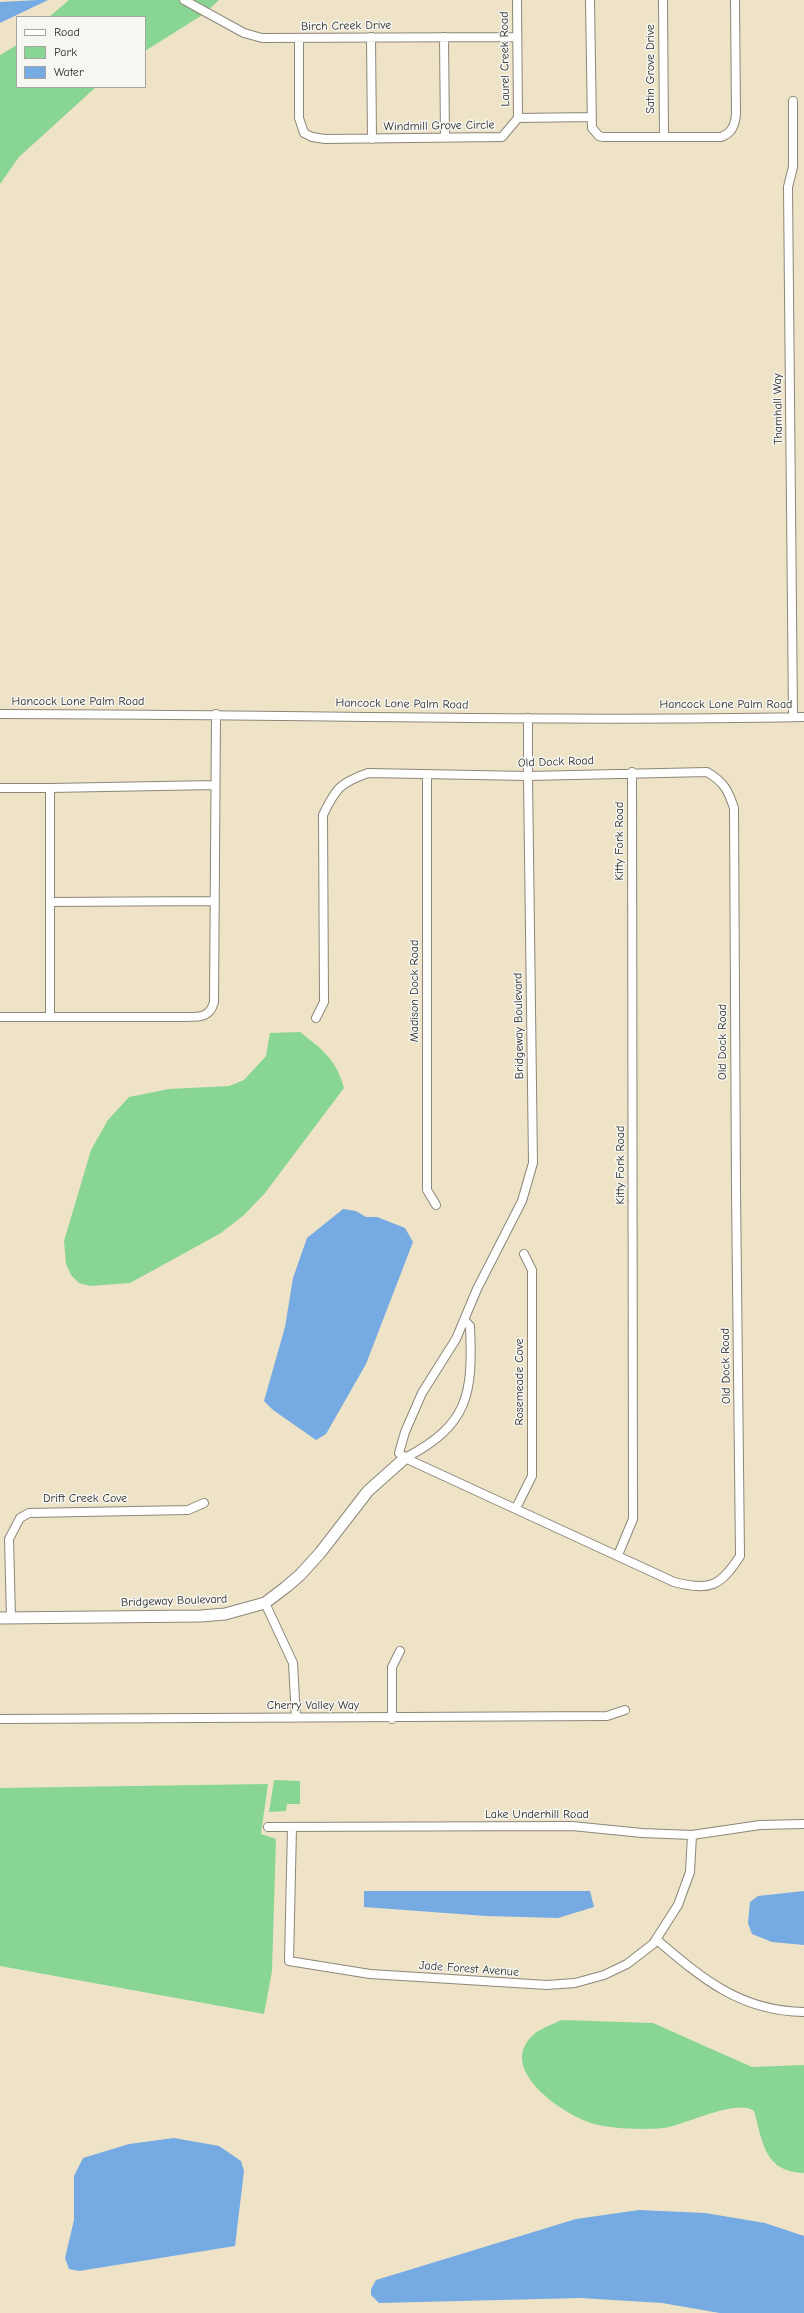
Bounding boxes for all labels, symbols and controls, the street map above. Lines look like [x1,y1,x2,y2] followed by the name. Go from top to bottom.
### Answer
[497,11,513,107] street label: Laurel Creek Road
[16,16,146,88] legend
[301,18,391,34] street label: Birch Creek Drive
[644,24,658,114] street label: Satin Grove Drive
[54,25,80,39] text: Road
[54,45,77,59] text: Park
[54,65,84,79] text: Water
[383,118,495,134] street label: Windmill Grove Circle
[770,373,786,445] street label: Thamhall Way
[12,695,144,709] street label: Hancock Lone Palm Road
[335,696,469,712] street label: Hancock Lone Palm Road
[660,698,792,712] street label: Hancock Lone Palm Road
[518,753,594,771] street label: Old Dock Road
[613,802,627,880] street label: Kitty Fork Road
[408,940,422,1042] street label: Madison Dock Road
[511,973,527,1079] street label: Bridgeway Boulevard
[716,1004,730,1080] street label: Old Dock Road
[614,1126,628,1204] street label: Kitty Fork Road
[718,1328,734,1404] street label: Old Dock Road
[513,1338,527,1426] street label: Rosemeade Cove
[43,1492,127,1506] street label: Drift Creek Cove
[121,1592,227,1610] street label: Bridgeway Boulevard
[267,1699,359,1713] street label: Cherry Valley Way
[485,1808,589,1822] street label: Lake Underhill Road
[419,1958,519,1980] street label: Jade Forest Avenue

